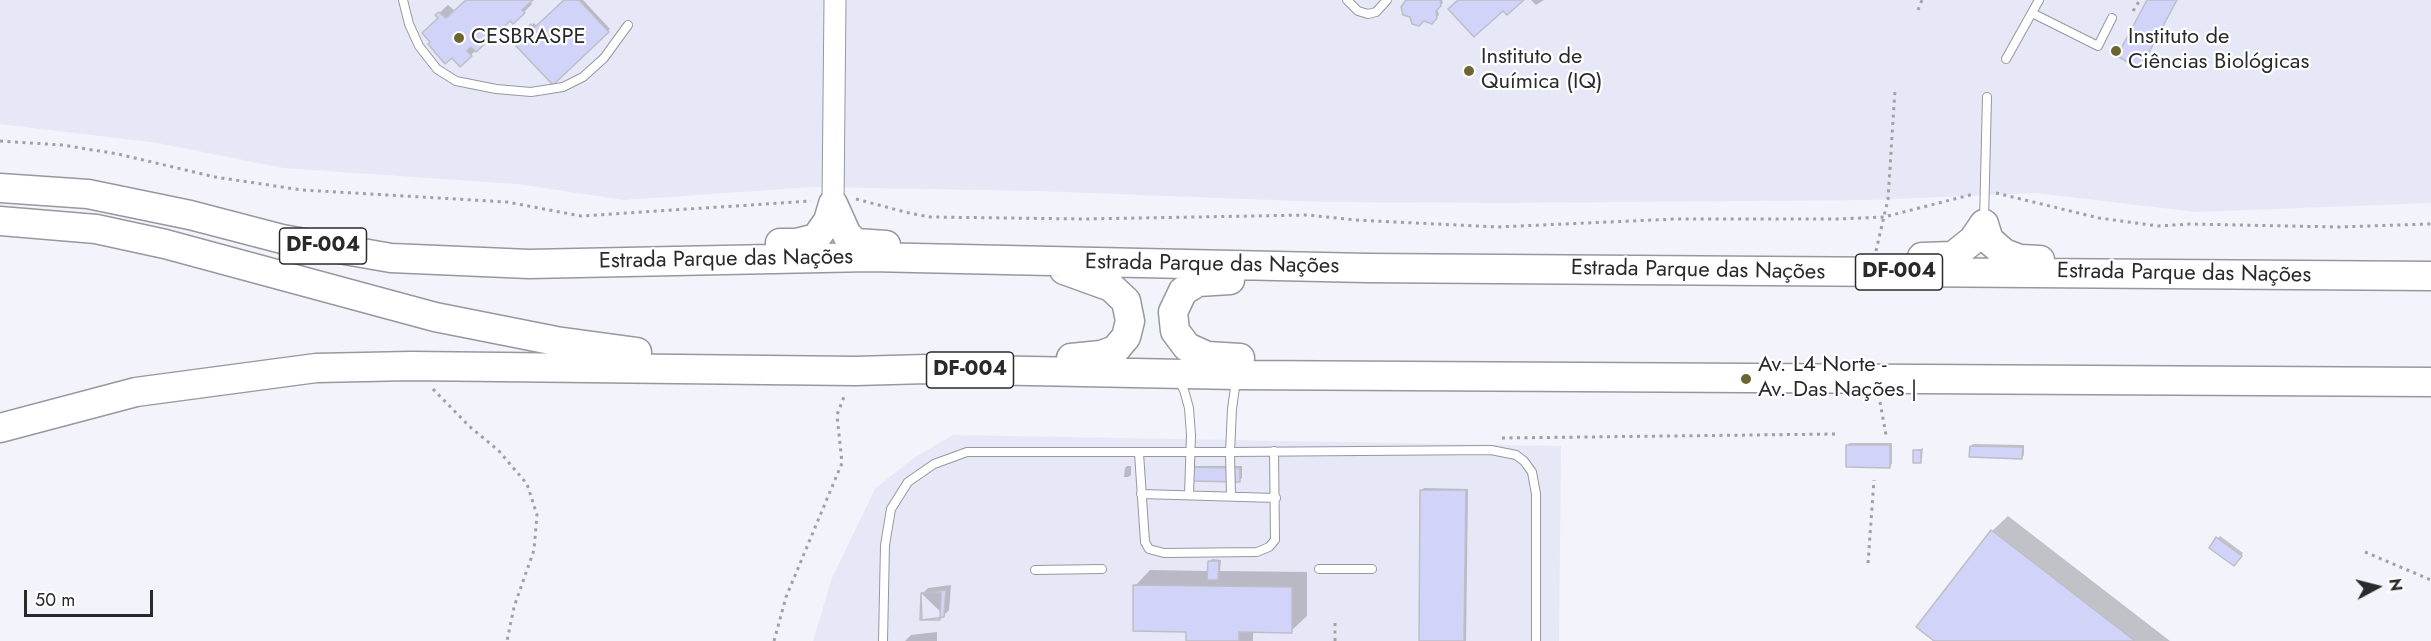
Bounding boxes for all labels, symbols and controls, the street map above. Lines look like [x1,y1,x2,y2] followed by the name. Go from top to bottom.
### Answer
[471,25,586,51] place label: CESBRASPE
[2128,25,2309,76] place label: Instituto de Ciências Biológicas
[452,31,466,45] marker: CESBRASPE
[2109,44,2123,58] marker: Instituto de Ciências Biológicas
[1481,45,1603,96] place label: Instituto de Química (IQ)
[1462,64,1476,78] marker: Instituto de Química (IQ)
[280,228,366,264] road number: DF-004
[599,245,853,275] street label: Estrada Parque das Nações
[1085,250,1339,280] street label: Estrada Parque das Nações
[1856,254,1942,290] road number: DF-004
[1571,256,1825,286] street label: Estrada Parque das Nações
[2057,259,2311,289] street label: Estrada Parque das Nações
[926,352,1014,388] road number: DF-004
[1758,353,1917,404] place label: Av. L4 Norte - Av. Das Nações |
[1739,372,1753,386] marker: Av. L4 Norte - Av. Das Nações |
[2347,557,2407,617] north arrow
[2383,577,2408,592] text: N
[27,578,156,616] scale bar
[35,587,75,613] text: 50 m

